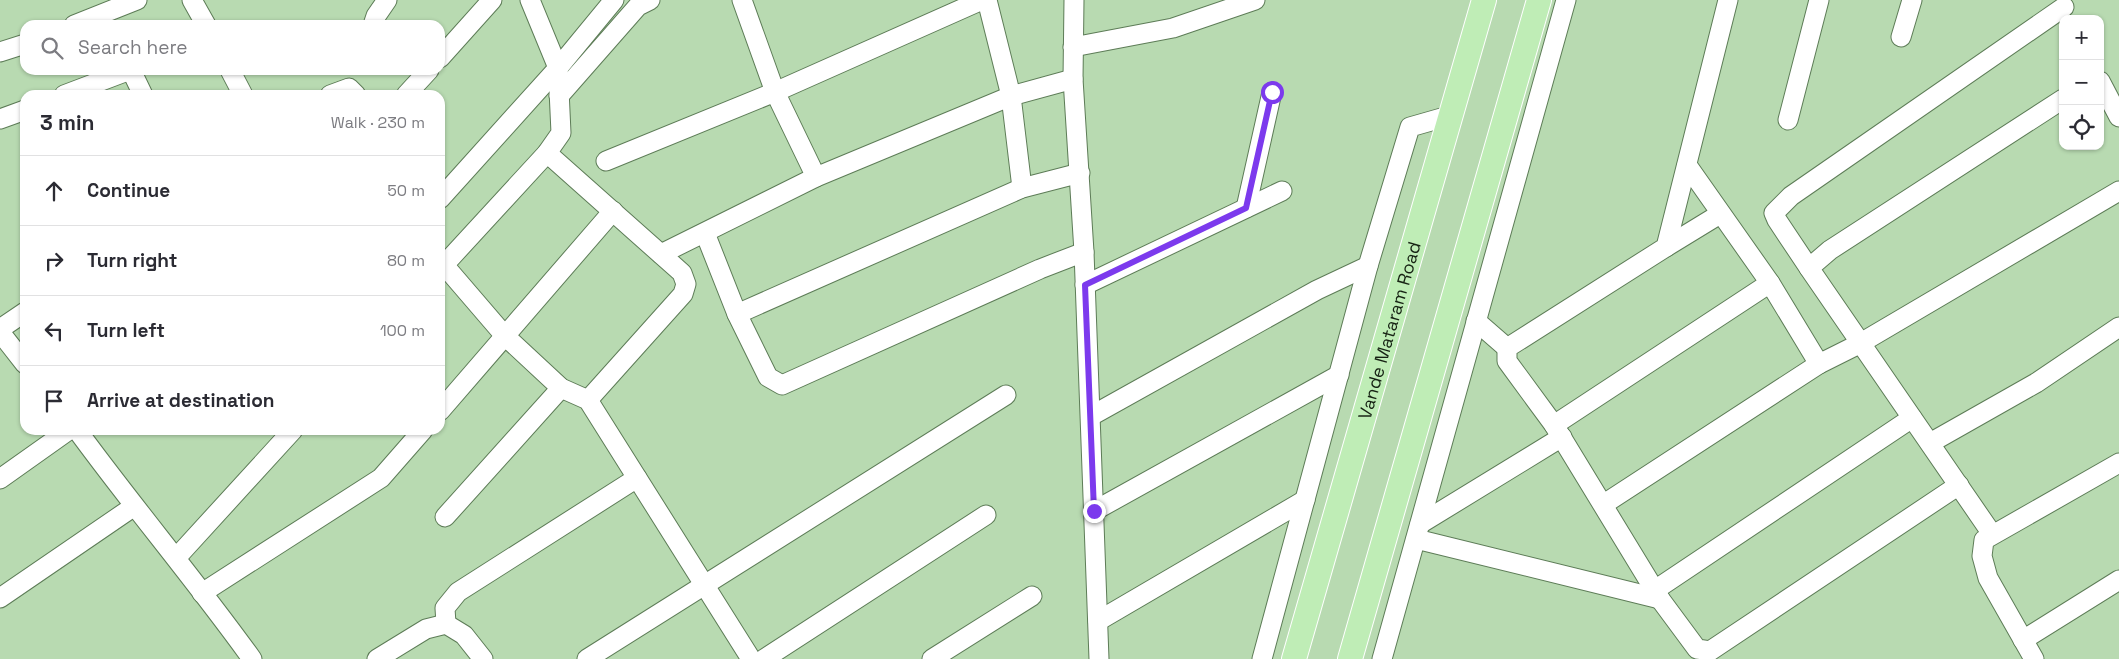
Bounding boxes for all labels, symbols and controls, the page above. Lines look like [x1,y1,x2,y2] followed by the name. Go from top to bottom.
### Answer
[2059,15,2104,150] map controls
[2059,15,2104,60] button: +
[20,20,445,75] search box
[38,34,66,62] icon: search
[78,35,188,60] text: Search here
[2059,60,2104,105] button: −
[1261,81,1284,104] route start
[2059,105,2104,150] button: locate
[40,109,95,136] text: 3 min
[331,112,425,133] text: Walk · 230 m
[40,177,68,205] icon: ahead
[87,178,170,203] text: Continue
[387,180,425,201] text: 50 m
[1352,239,1425,422] street label: Vande Mataram Road
[40,247,68,275] icon: right
[87,248,177,273] text: Turn right
[387,250,425,271] text: 80 m
[40,317,68,345] icon: left
[87,318,165,343] text: Turn left
[380,320,425,341] text: 100 m
[40,387,68,415] icon: arrive
[87,388,275,413] text: Arrive at destination
[1083,500,1106,523] route end

